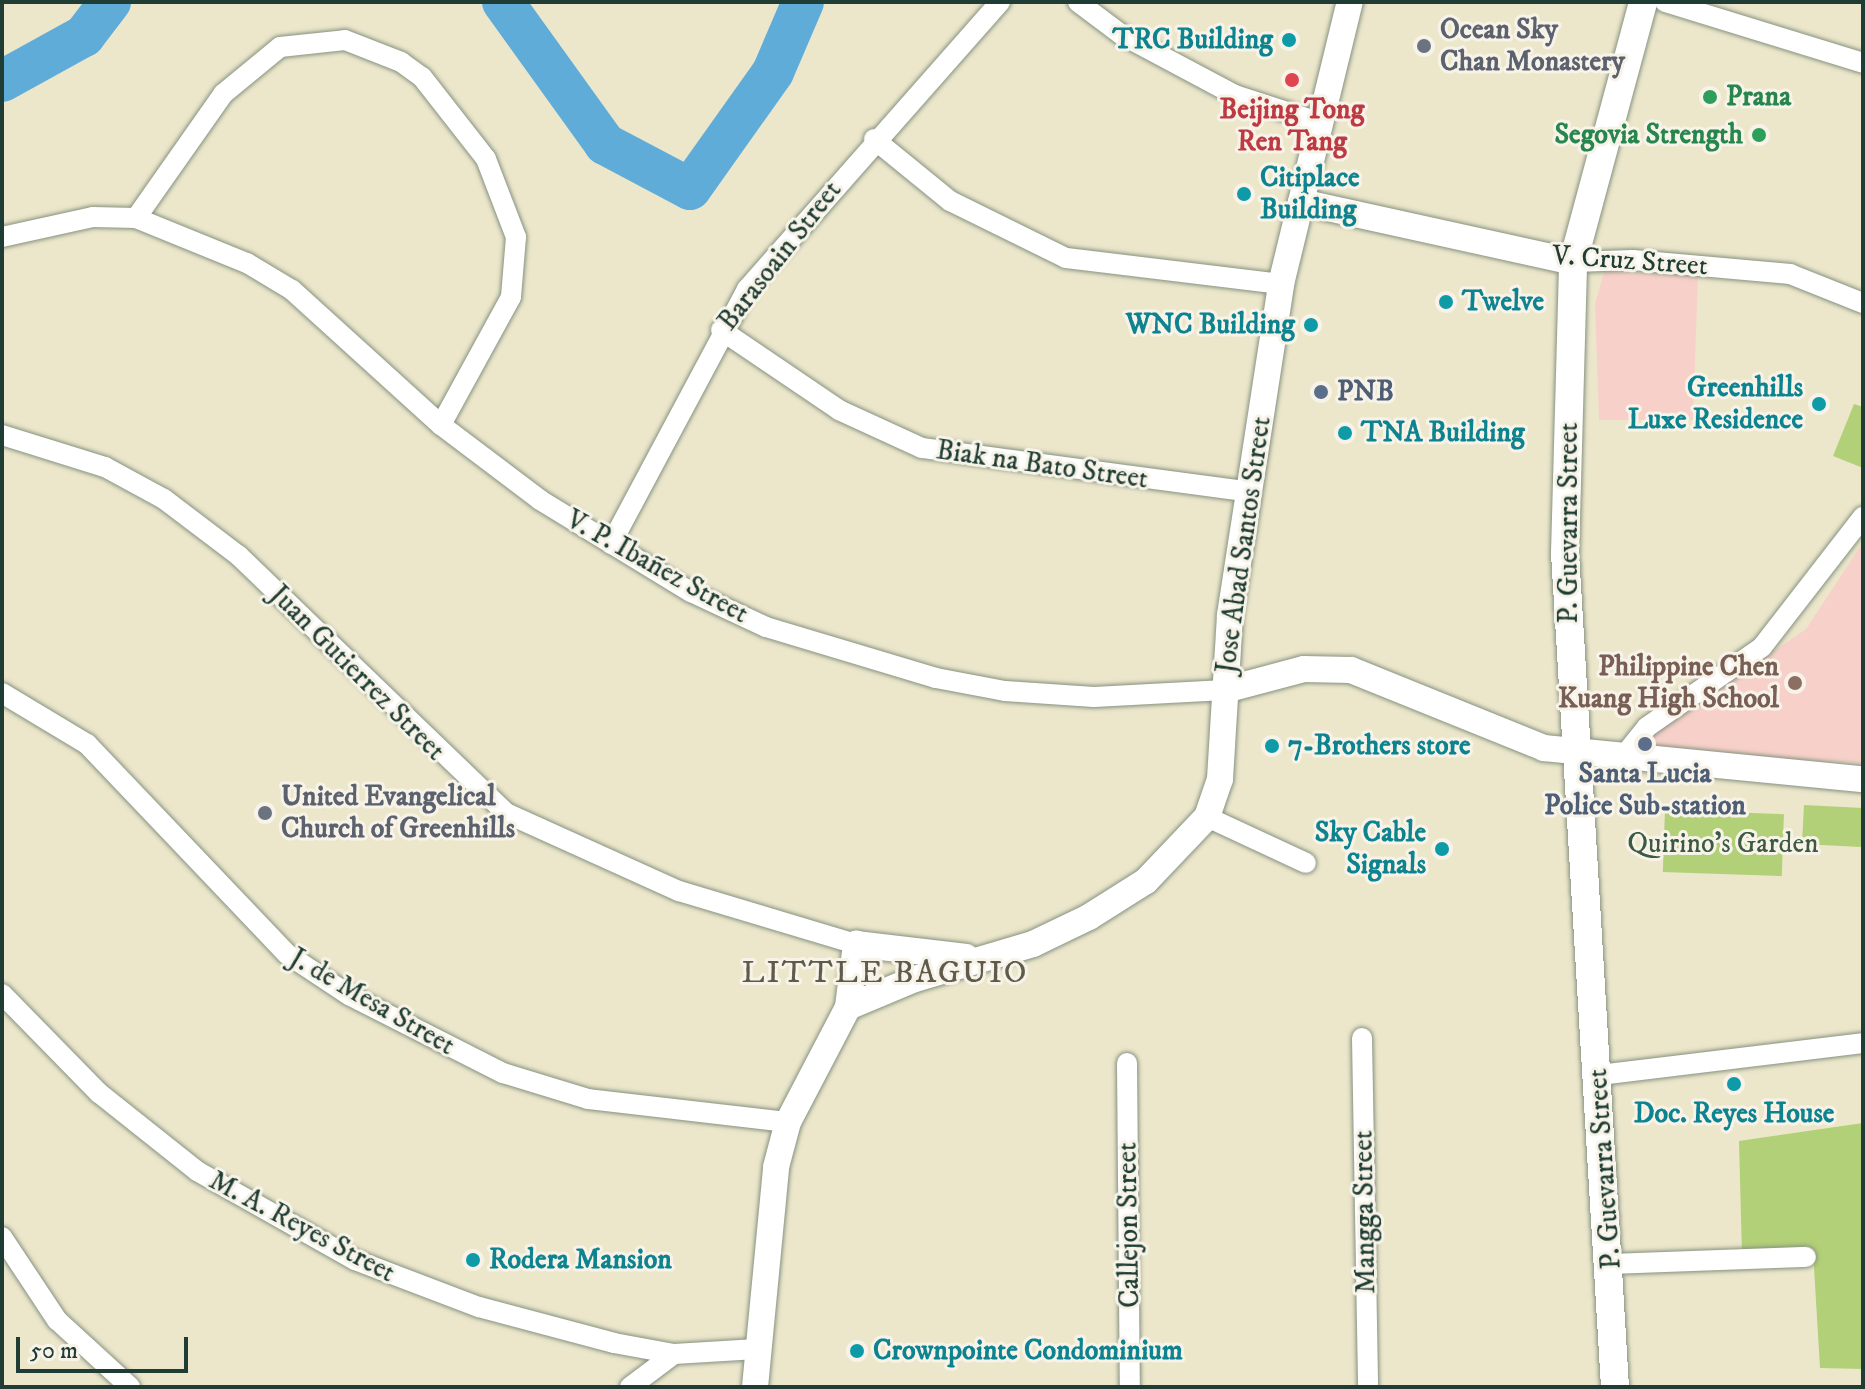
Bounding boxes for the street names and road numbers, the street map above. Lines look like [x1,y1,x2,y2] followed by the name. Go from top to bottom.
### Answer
[711,174,849,338] street label: Barasoain Street
[1551,239,1709,283] street label: V. Cruz Street
[1209,414,1279,676] street label: Jose Abad Santos Street
[1552,422,1586,624] street label: P. Guevarra Street
[934,434,1150,496] street label: Biak na Bato Street
[560,503,754,631] street label: V. P. Ibañez Street
[262,578,452,768] street label: Juan Gutierrez Street
[283,941,461,1063] street label: J. de Mesa Street
[1581,1067,1629,1271] street label: P. Guevarra Street
[1347,1130,1383,1294] street label: Mangga Street
[1111,1142,1147,1308] street label: Callejon Street
[203,1164,401,1290] street label: M. A. Reyes Street

